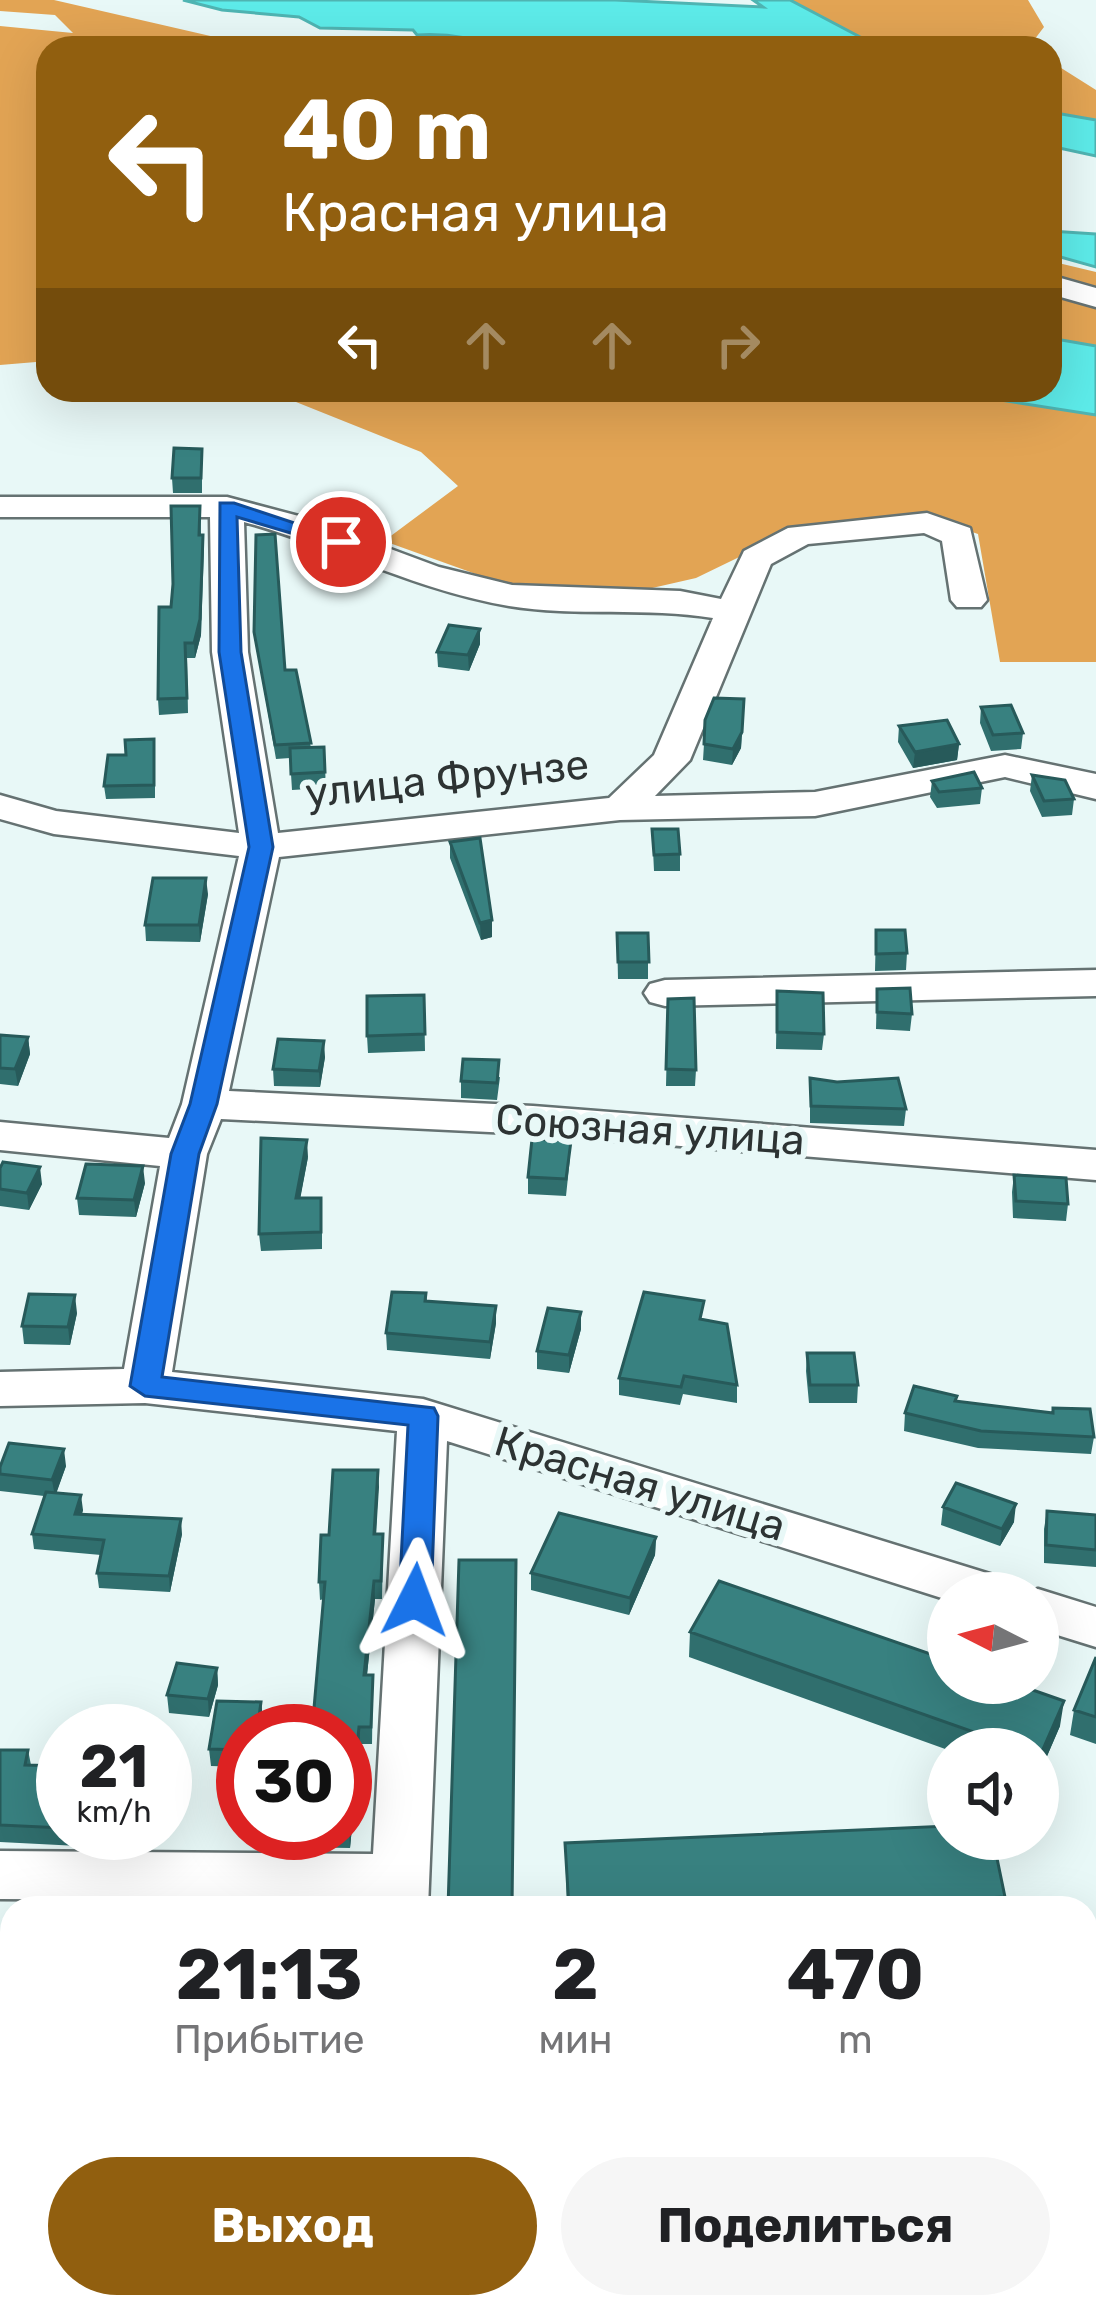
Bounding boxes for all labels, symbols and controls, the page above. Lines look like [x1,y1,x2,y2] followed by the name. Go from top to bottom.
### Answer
[282,80,491,180] text: 40 m
[84,84,240,240] icon: left
[282,181,669,245] text: Красная улица
[327,312,393,378] icon: left
[453,312,519,378] icon: ahead
[579,312,645,378] icon: ahead
[705,312,771,378] icon: right
[290,491,392,593] pin
[308,509,374,575] icon: arrive
[303,739,591,819] street label: улица Фрунзе
[494,1094,806,1166] street label: Союзная улица
[489,1416,791,1552] street label: Красная улица
[352,1537,478,1663] position arrow
[927,1572,1059,1704] north arrow
[927,1572,1059,1860] map controls
[216,1704,372,1860] speed limit sign: 30
[927,1728,1059,1860] button: sound
[80,1731,148,1802] text: 21
[77,1794,151,1830] text: km/h
[176,1932,363,2017] text: 21:13
[552,1932,599,2017] text: 2
[786,1932,924,2017] text: 470
[174,2017,365,2063] text: Прибытие
[538,2017,613,2063] text: мин
[838,2017,873,2063] text: m
[48,2157,537,2295] button: Выход
[561,2157,1050,2295] button: Поделиться

